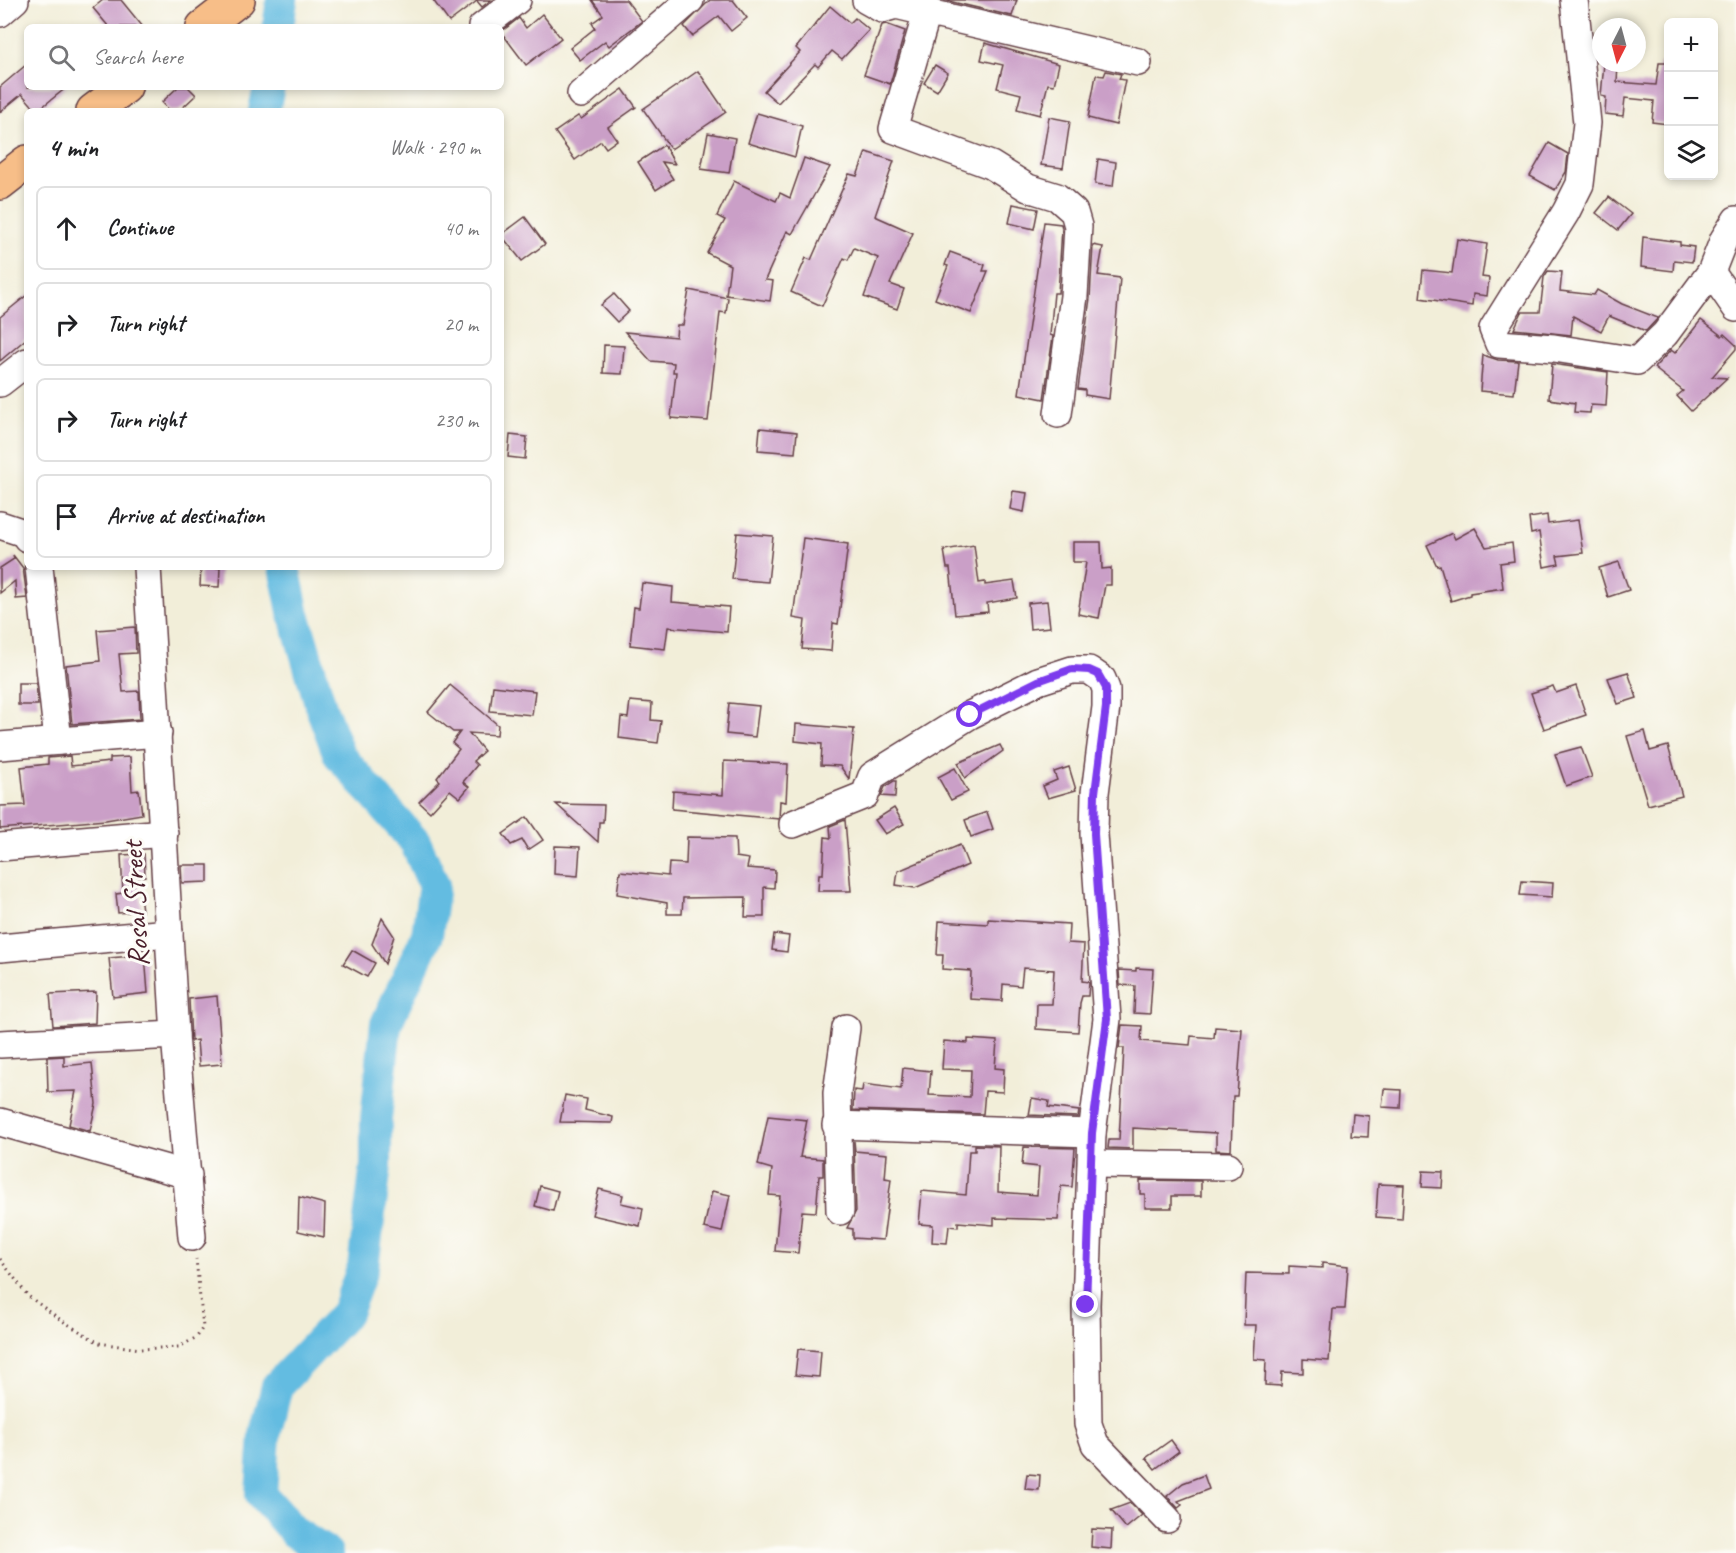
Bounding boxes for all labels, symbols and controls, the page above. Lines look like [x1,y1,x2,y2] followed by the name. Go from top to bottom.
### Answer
[1592,18,1646,72] north arrow
[1664,18,1718,180] map controls
[1664,18,1718,72] button: +
[24,24,504,90] search box
[45,41,78,74] icon: search
[93,43,183,71] text: Search here
[1664,72,1718,126] button: −
[1664,126,1718,180] button: layers
[48,131,98,164] text: 4 min
[390,135,480,160] text: Walk · 290 m
[50,212,83,245] icon: ahead
[107,214,173,242] text: Continue
[444,216,478,241] text: 40 m
[50,308,83,341] icon: right
[107,310,184,338] text: Turn right
[444,312,478,337] text: 20 m
[50,404,83,437] icon: right
[107,406,184,434] text: Turn right
[435,408,478,433] text: 230 m
[50,500,83,533] icon: arrive
[107,502,264,530] text: Arrive at destination
[956,701,982,727] route start
[113,837,157,968] street label: Rosal Street
[1072,1291,1098,1317] route end

